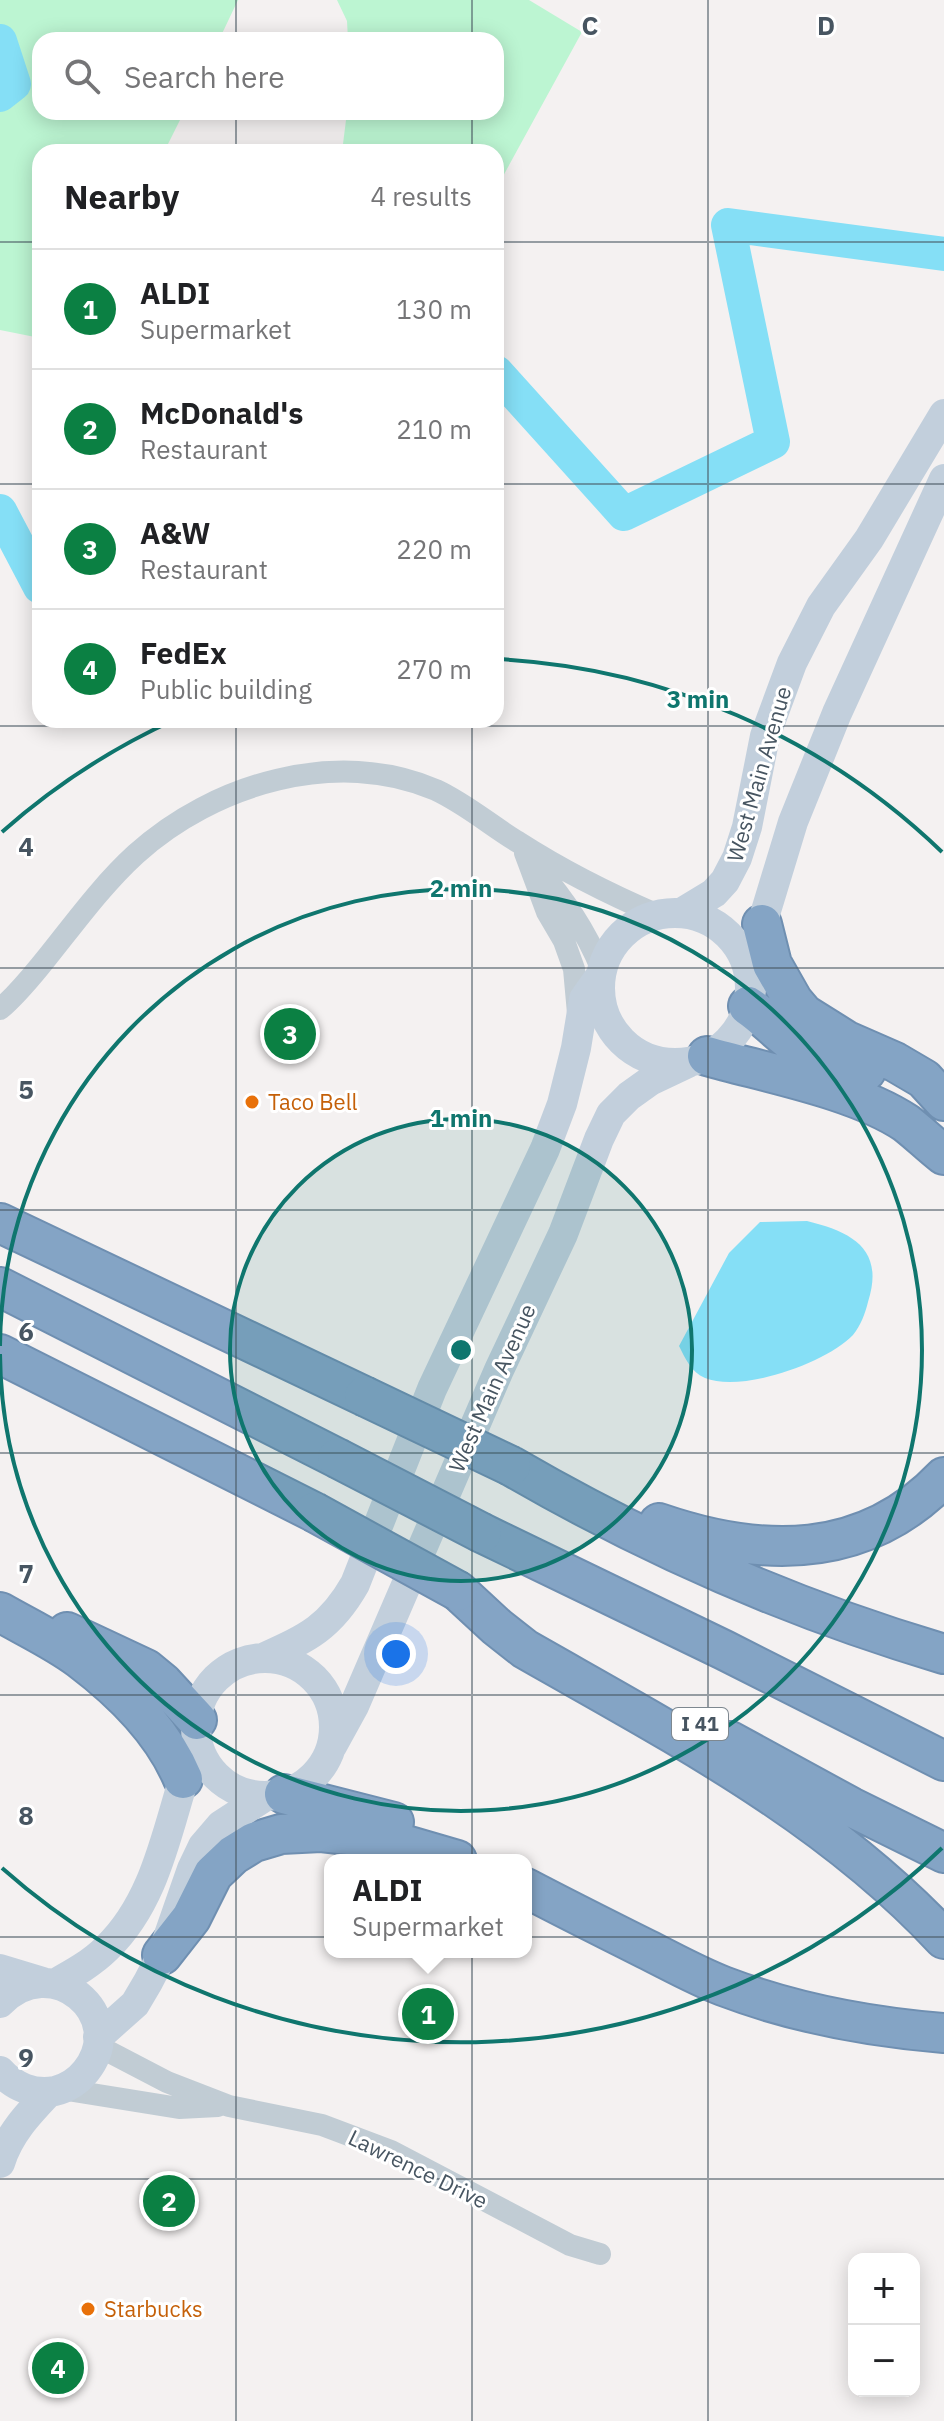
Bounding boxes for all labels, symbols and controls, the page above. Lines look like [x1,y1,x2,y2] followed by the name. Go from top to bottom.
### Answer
[582,8,599,42] text: C
[817,8,835,42] text: D
[32,32,504,120] search box
[60,54,104,98] icon: search
[124,57,285,96] text: Search here
[64,174,179,218] text: Nearby
[370,179,472,213] text: 4 results
[140,273,210,312] text: ALDI
[82,292,98,326] text: 1
[396,292,472,326] text: 130 m
[140,312,292,346] text: Supermarket
[140,393,303,432] text: McDonald's
[82,412,98,446] text: 2
[396,412,472,446] text: 210 m
[140,432,268,466] text: Restaurant
[140,513,210,552] text: A&W
[82,532,98,566] text: 3
[396,532,472,566] text: 220 m
[140,552,268,586] text: Restaurant
[140,633,227,672] text: FedEx
[82,652,98,686] text: 4
[396,652,472,686] text: 270 m
[140,672,312,706] text: Public building
[667,683,729,715] text: 3 min
[720,683,797,865] street label: West Main Avenue
[18,829,34,863] text: 4
[430,872,492,904] text: 2 min
[264,1004,316,1064] pin: 3
[18,1072,34,1106] text: 5
[268,1087,358,1116] place label: Taco Bell
[243,1093,261,1111] marker: Taco Bell
[430,1102,492,1134] text: 1 min
[441,1299,542,1476] street label: West Main Avenue
[18,1314,34,1348] text: 6
[447,1336,475,1364] centre of rings
[18,1556,34,1590] text: 7
[376,1634,416,1674] your location
[672,1708,728,1740] road number: I 41
[18,1798,34,1832] text: 8
[324,1854,532,1958] popup
[352,1870,423,1909] text: ALDI
[352,1909,504,1943] text: Supermarket
[402,1984,454,2044] pin: 1
[18,2040,34,2074] text: 9
[344,2122,493,2215] street label: Lawrence Drive
[143,2171,195,2231] pin: 2
[848,2253,920,2397] map controls
[848,2253,920,2325] button: +
[104,2294,203,2323] place label: Starbucks
[79,2300,97,2318] marker: Starbucks
[848,2325,920,2397] button: −
[32,2338,84,2398] pin: 4

